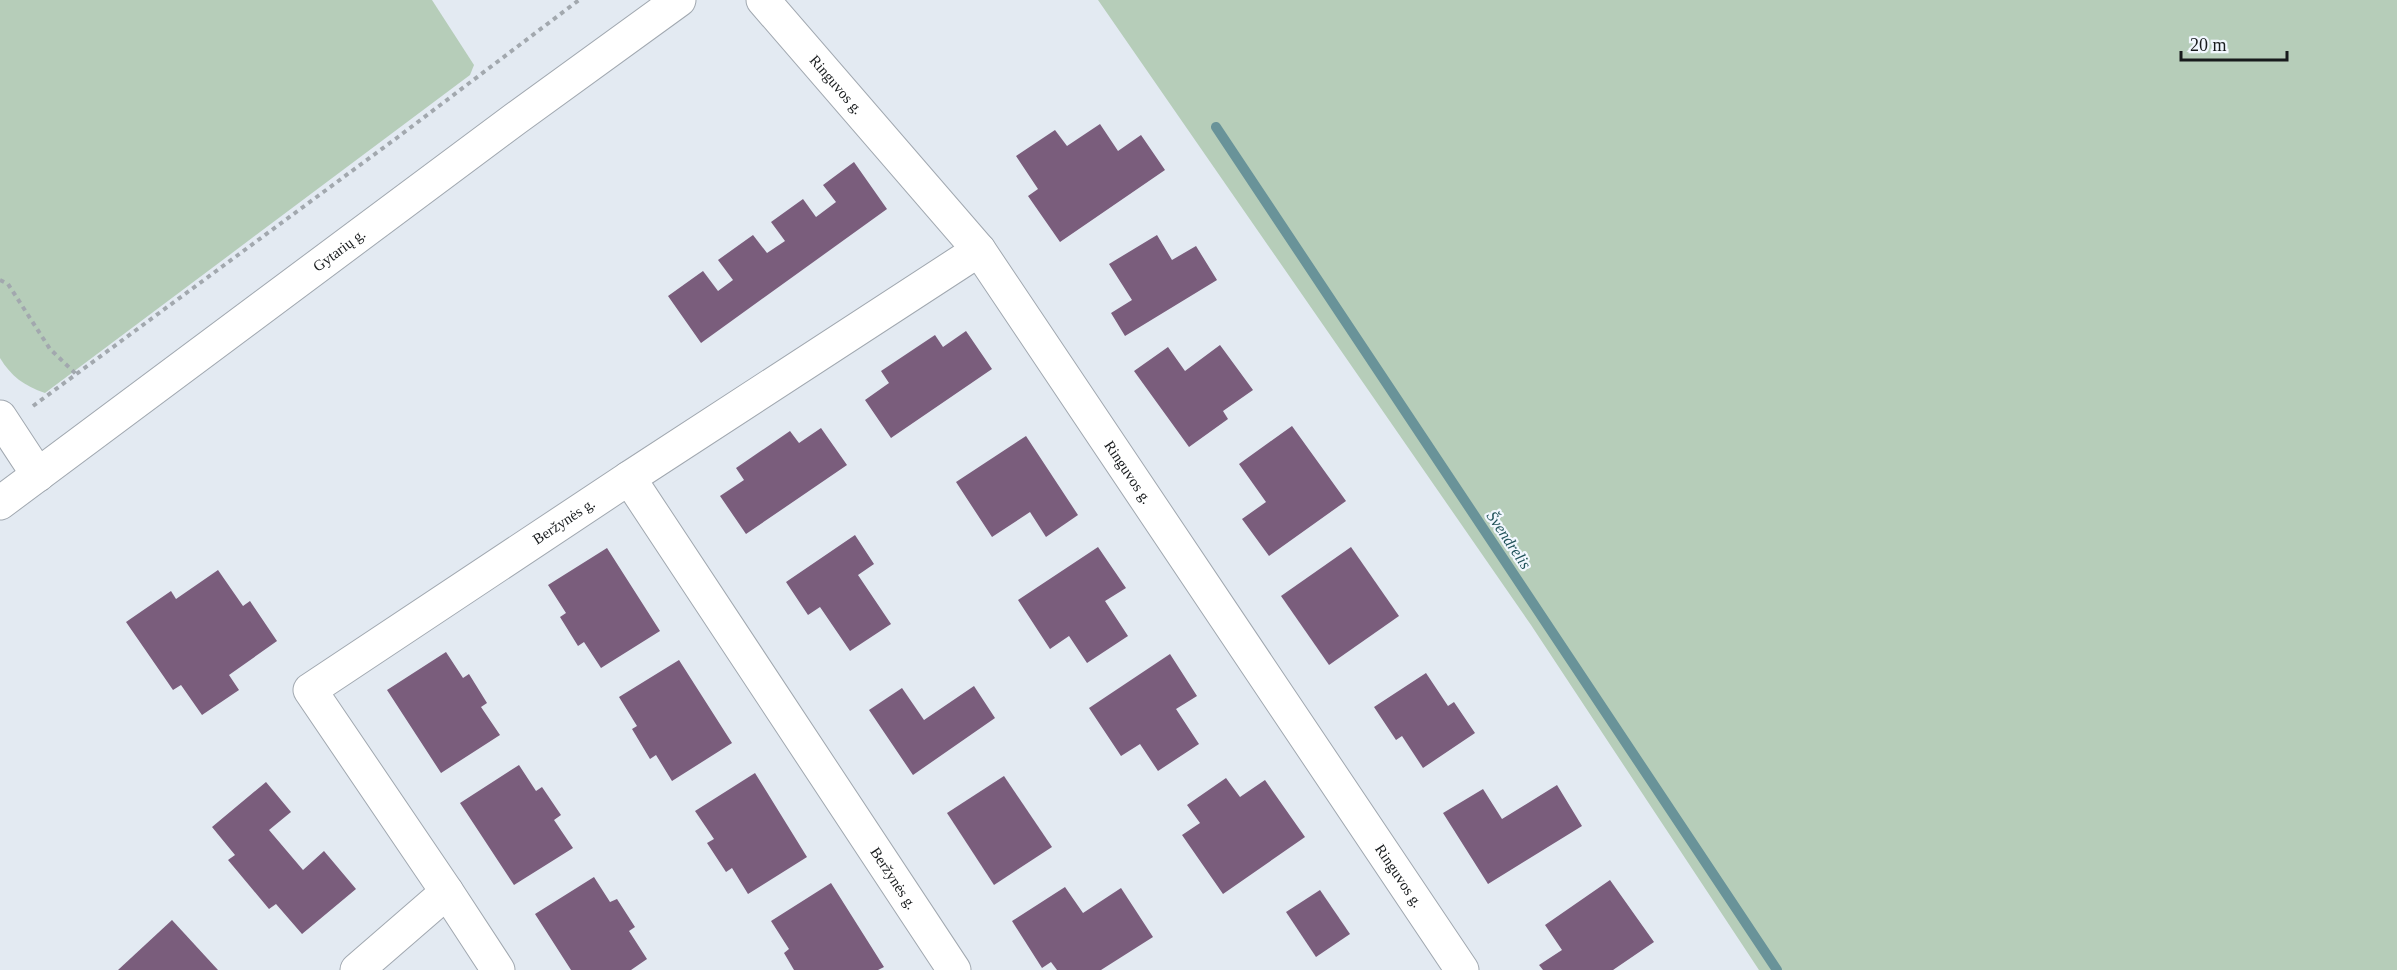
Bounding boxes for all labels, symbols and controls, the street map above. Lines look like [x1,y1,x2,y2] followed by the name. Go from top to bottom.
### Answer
[2181,24,2288,62] scale bar
[2190,35,2227,55] text: 20 m
[806,52,866,117] street label: Ringuvos g.
[310,226,368,275] street label: Gytarių g.
[1101,438,1155,507] street label: Ringuvos g.
[530,495,598,548] street label: Beržynės g.
[1483,507,1535,572] water label: Švendrelis
[1372,841,1426,910] street label: Ringuvos g.
[867,844,920,912] street label: Beržynės g.

